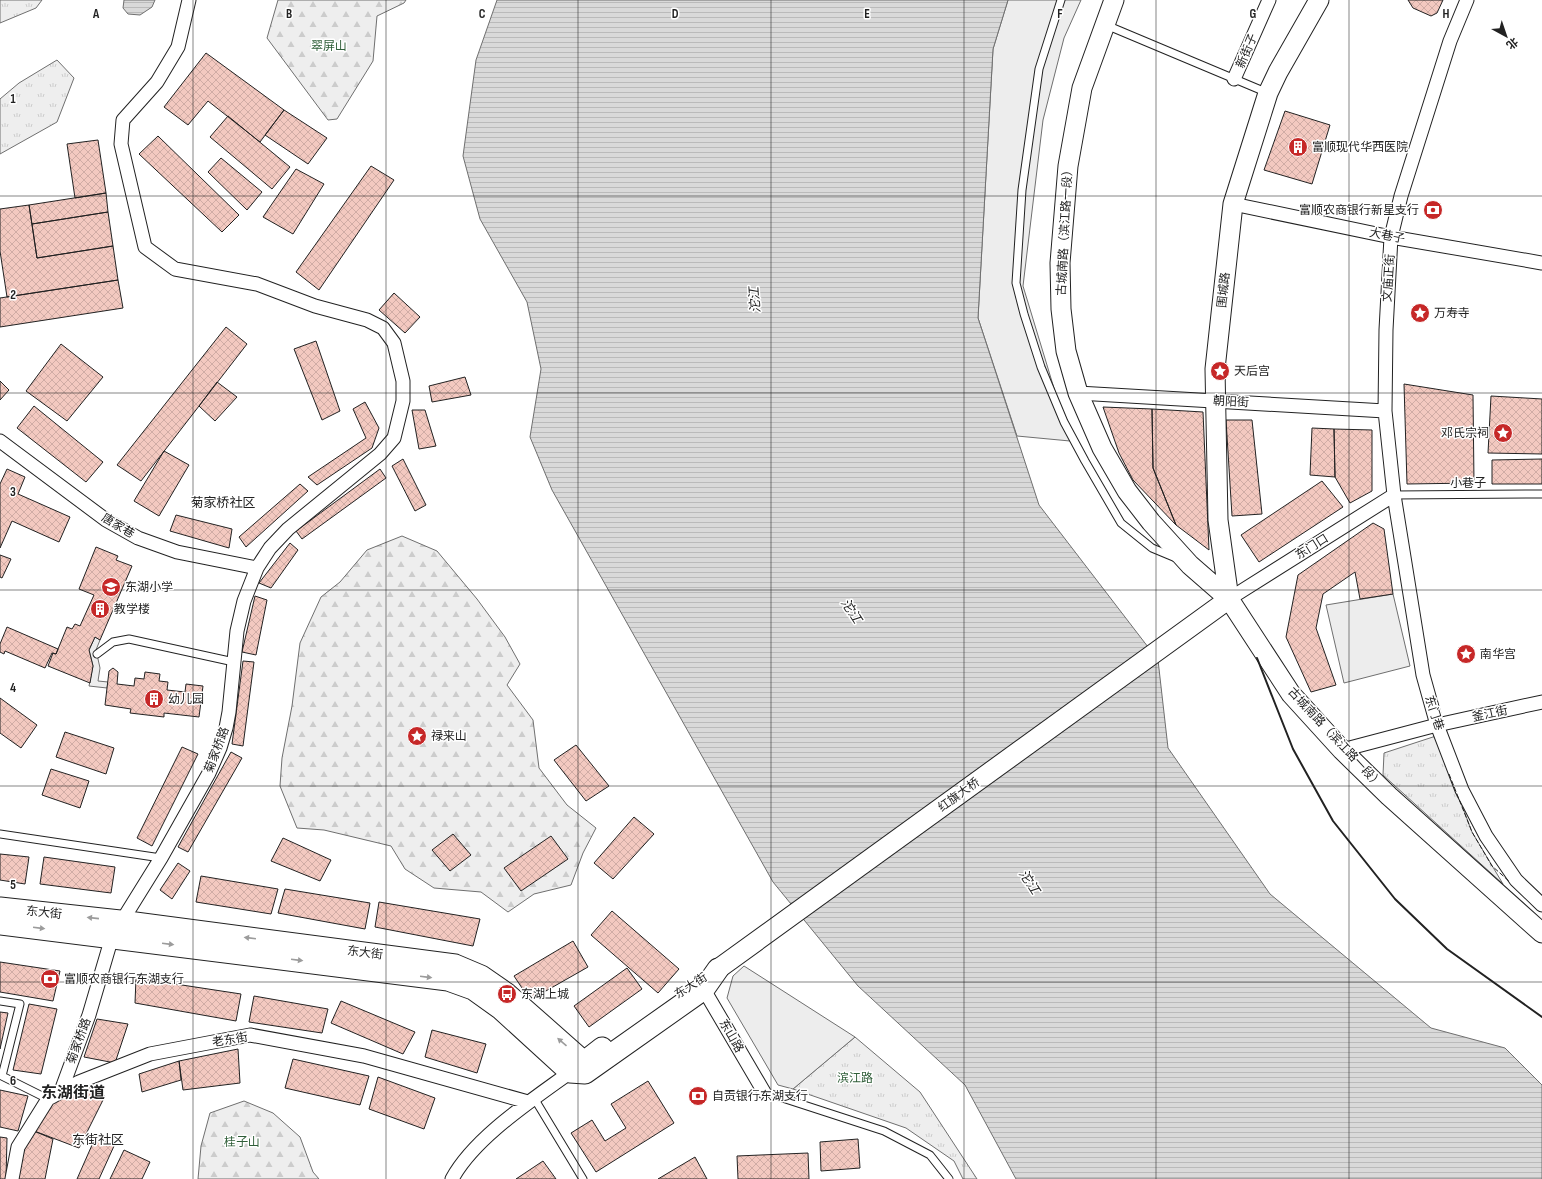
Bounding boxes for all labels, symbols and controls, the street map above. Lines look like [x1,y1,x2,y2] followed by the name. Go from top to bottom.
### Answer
[92,6,100,22] text: A
[286,6,292,22] text: B
[479,6,486,22] text: C
[672,6,679,22] text: D
[864,6,870,22] text: E
[1057,6,1063,22] text: F
[1250,6,1257,22] text: G
[1443,6,1450,22] text: H
[1486,16,1526,56] north arrow
[1233,31,1261,71] street label: 新街子
[1504,35,1520,52] text: 北
[311,39,347,54] park label: 翠屏山
[10,91,16,107] text: 1
[1287,136,1309,158] building icon: 富顺现代华西医院
[1312,140,1408,155] place label: 富顺现代华西医院
[1054,164,1076,296] street label: 古城南路（滨江路一段）
[1422,199,1444,221] bank icon: 富顺农商银行新星支行
[1299,203,1419,218] place label: 富顺农商银行新星支行
[1368,225,1406,247] street label: 大巷子
[1380,254,1398,302] street label: 文庙正街
[1215,271,1233,309] street label: 围城路
[746,284,764,314] water label: 沱江
[10,287,16,303] text: 2
[1409,302,1431,324] place icon: 万寿寺
[1434,306,1470,321] place label: 万寿寺
[1209,360,1231,382] place icon: 天后宫
[1234,364,1270,379] place label: 天后宫
[1213,394,1249,410] street label: 朝阳街
[1492,422,1514,444] place icon: 邓氏宗祠
[1441,426,1489,441] place label: 邓氏宗祠
[1450,476,1486,491] street label: 小巷子
[10,484,16,500] text: 3
[190,495,256,511] district label: 菊家桥社区
[99,510,137,542] street label: 唐家巷
[1293,531,1331,563] street label: 东门口
[100,576,122,598] school or university icon: 东湖小学
[125,580,173,595] place label: 东湖小学
[837,596,866,628] water label: 沱江
[89,598,111,620] building icon: 教学楼
[114,602,150,617] place label: 教学楼
[1455,643,1477,665] place icon: 南华宫
[1480,647,1516,662] place label: 南华宫
[10,680,16,696] text: 4
[1284,685,1386,791] street label: 古城南路（滨江路一段）
[143,688,165,710] building icon: 幼儿园
[168,692,204,707] place label: 幼儿园
[1421,694,1447,732] street label: 东门巷
[1471,703,1509,725] street label: 釜江街
[201,725,233,775] street label: 菊家桥路
[406,725,428,747] place icon: 禄来山
[431,729,467,744] place label: 禄来山
[935,775,983,815] street label: 红旗大桥
[1015,867,1044,899] water label: 沱江
[10,877,16,893] text: 5
[25,904,63,922] street label: 东大街
[87,915,99,922] one-way arrow
[33,925,45,932] one-way arrow
[244,935,256,941] one-way arrow
[162,941,174,947] one-way arrow
[346,943,384,963] street label: 东大街
[291,957,303,964] one-way arrow
[39,968,61,990] bank icon: 富顺农商银行东湖支行
[672,970,710,1002] street label: 东大街
[64,972,184,987] place label: 富顺农商银行东湖支行
[420,974,432,980] one-way arrow
[496,983,518,1005] bus stop icon: 东湖上城
[521,987,569,1002] place label: 东湖上城
[64,1016,94,1066] street label: 菊家桥路
[716,1017,746,1055] street label: 东山路
[211,1030,249,1050] street label: 老东街
[556,1038,567,1047] one-way arrow
[837,1071,873,1086] park label: 滨江路
[10,1073,16,1089] text: 6
[41,1084,105,1103] district label: 东湖街道
[687,1085,709,1107] bank icon: 自贡银行东湖支行
[712,1089,808,1104] place label: 自贡银行东湖支行
[72,1132,124,1148] district label: 东街社区
[224,1135,260,1150] park label: 桂子山

